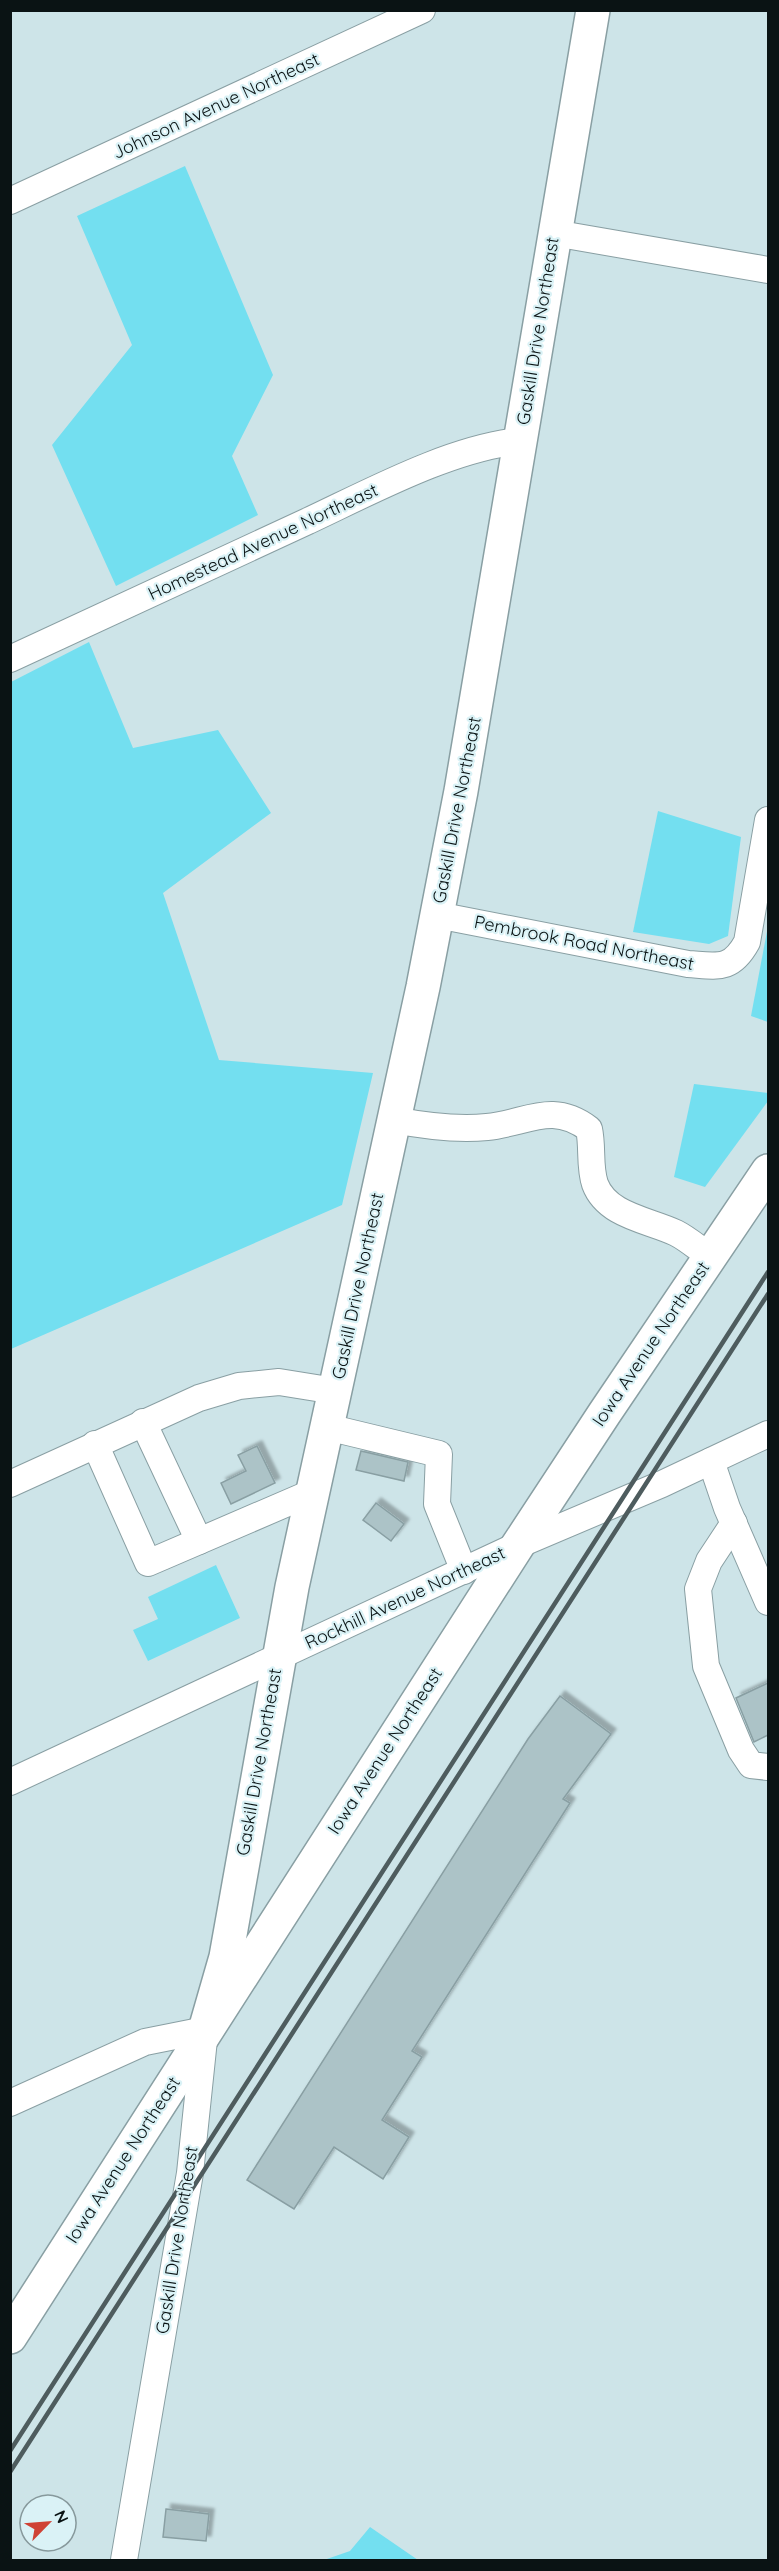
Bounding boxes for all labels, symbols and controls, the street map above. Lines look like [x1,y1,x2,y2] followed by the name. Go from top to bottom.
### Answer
[109,47,323,164] street label: Johnson Avenue Northeast
[511,235,564,427] street label: Gaskill Drive Northeast
[144,478,382,605] street label: Homestead Avenue Northeast
[427,714,486,905] street label: Gaskill Drive Northeast
[472,910,696,975] street label: Pembrook Road Northeast
[327,1191,389,1381] street label: Gaskill Drive Northeast
[587,1257,714,1431] street label: Iowa Avenue Northeast
[301,1541,509,1654] street label: Rockhill Avenue Northeast
[322,1663,447,1838] street label: Iowa Avenue Northeast
[231,1666,286,1857] street label: Gaskill Drive Northeast
[60,2072,185,2247] street label: Iowa Avenue Northeast
[150,2144,203,2336] street label: Gaskill Drive Northeast
[18,2493,78,2553] north arrow
[50,2507,73,2526] text: N

